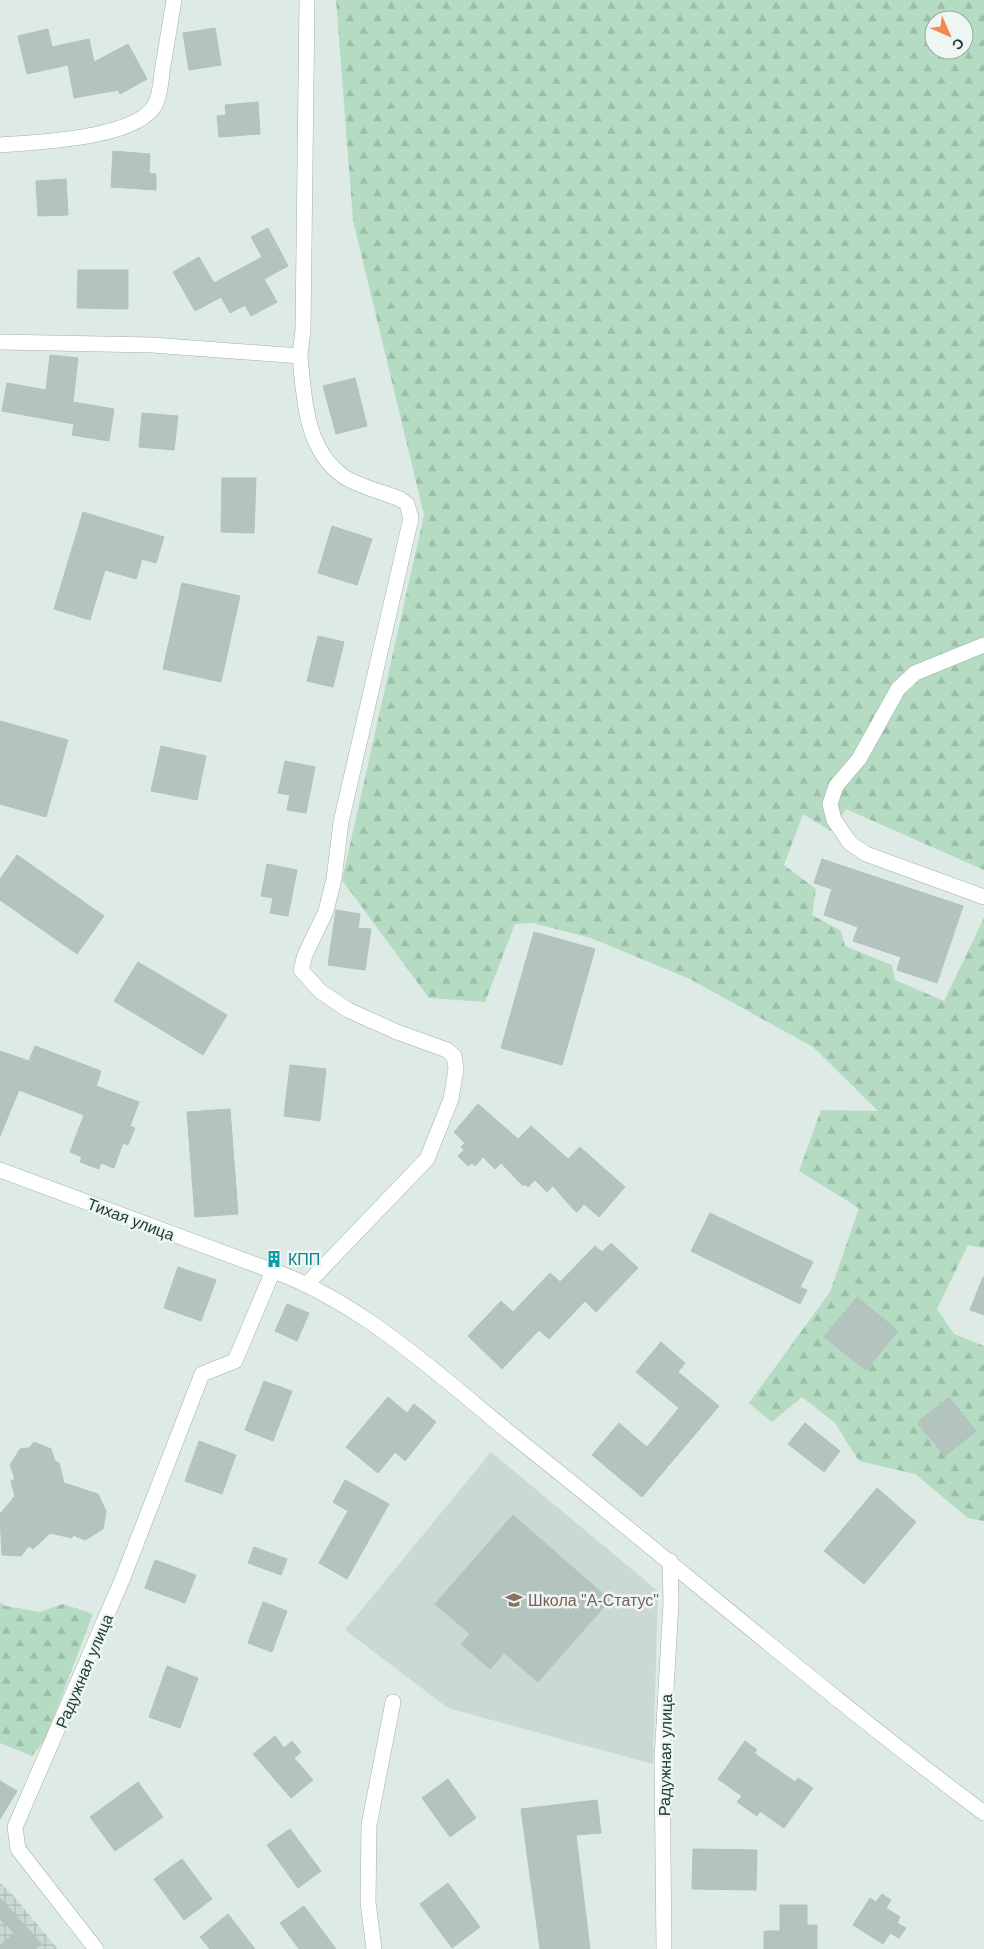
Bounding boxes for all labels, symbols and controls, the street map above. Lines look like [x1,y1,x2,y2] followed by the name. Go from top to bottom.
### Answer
[924,10,974,60] north arrow
[949,35,967,53] text: С
[85,1195,177,1244] street label: Тихая улица
[264,1249,284,1269] building icon: КПП
[288,1251,320,1268] place label: КПП
[504,1590,524,1610] school or university icon: Школа "А-Статус"
[528,1592,659,1609] place label: Школа "А-Статус"
[53,1612,116,1731] street label: Радужная улица
[656,1694,675,1816] street label: Радужная улица

